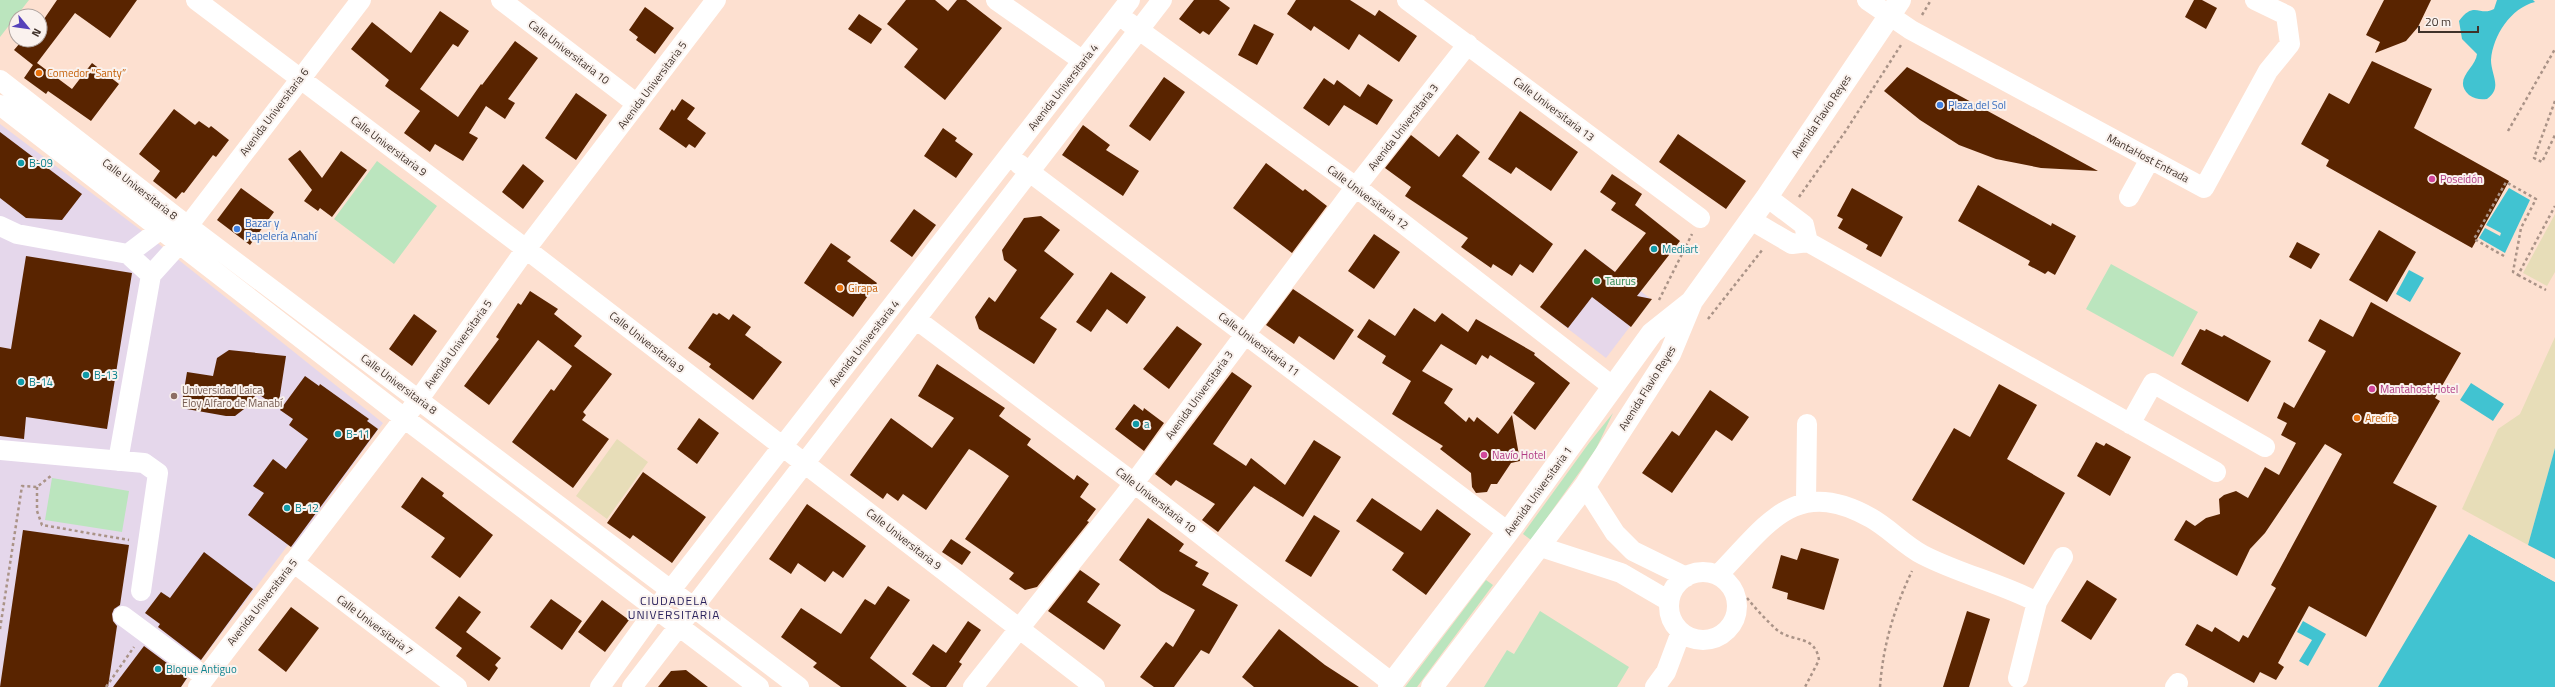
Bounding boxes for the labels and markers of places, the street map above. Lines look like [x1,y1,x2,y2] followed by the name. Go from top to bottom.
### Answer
[47,65,126,81] place label: Comedor “Santy”
[34,68,44,78] marker: Comedor “Santy”
[1948,97,2006,113] place label: Plaza del Sol
[1935,100,1945,110] marker: Plaza del Sol
[29,155,53,171] place label: B-09
[16,158,26,168] marker: B-09
[2440,171,2483,187] place label: Poseidón
[2427,174,2437,184] marker: Poseidón
[245,215,318,244] place label: Bazar y Papelería Anahí
[232,224,242,234] marker: Bazar y Papelería Anahí
[1662,241,1698,257] place label: Mediart
[1649,244,1659,254] marker: Mediart
[1605,273,1636,289] place label: Taurus
[1592,276,1602,286] marker: Taurus
[848,280,878,296] place label: Girapa
[835,283,845,293] marker: Girapa
[94,367,118,383] place label: B-13
[81,370,91,380] marker: B-13
[29,374,53,390] place label: B-14
[16,377,26,387] marker: B-14
[2380,381,2458,397] place label: Mantahost Hotel
[182,382,284,411] place label: Universidad Laica Eloy Alfaro de Manabí
[2367,384,2377,394] marker: Mantahost Hotel
[169,391,179,401] marker: Universidad Laica Eloy Alfaro de Manabí
[2365,410,2398,426] place label: Arecife
[2352,413,2362,423] marker: Arecife
[1144,416,1150,432] place label: a
[1131,419,1141,429] marker: a
[346,426,370,442] place label: B-11
[333,429,343,439] marker: B-11
[1492,447,1546,463] place label: Navío Hotel
[1479,450,1489,460] marker: Navío Hotel
[295,500,319,516] place label: B-12
[282,503,292,513] marker: B-12
[166,661,237,677] place label: Bloque Antiguo
[153,664,163,674] marker: Bloque Antiguo

